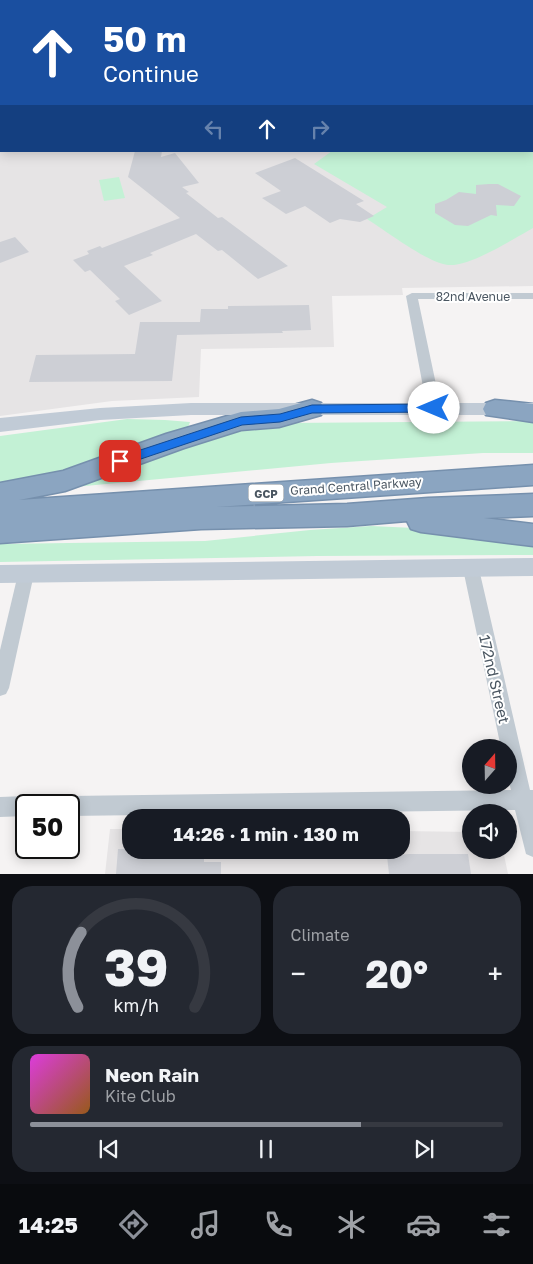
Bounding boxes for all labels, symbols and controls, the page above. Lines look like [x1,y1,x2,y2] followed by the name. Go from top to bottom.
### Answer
[103,18,186,60] text: 50 m
[20,20,85,85] icon: ahead
[103,60,199,87] text: Continue
[200,115,228,143] icon: left
[253,115,281,143] icon: ahead
[306,115,334,143] icon: right
[436,289,510,304] street label: 82nd Avenue
[407,381,459,433] position arrow
[99,440,141,482] pin
[106,447,134,475] icon: arrive
[290,474,423,498] street label: Grand Central Parkway
[248,484,284,502] road number: GCP
[476,633,514,725] street label: 172nd Street
[462,739,518,794] north arrow
[462,739,517,859] map controls
[15,794,80,859] speed limit sign: 50
[462,804,517,859] button: sound
[173,822,359,845] text: 14:26 · 1 min · 130 m
[291,925,350,945] text: Climate
[104,935,169,997] text: 39
[365,951,428,996] text: 20°
[291,957,306,990] text: −
[488,957,503,990] text: +
[114,994,159,1016] text: km/h
[105,1063,199,1086] text: Neon Rain
[105,1086,176,1106] text: Kite Club
[95,1135,123,1163] icon: previous
[252,1135,280,1163] icon: pause
[410,1135,438,1163] icon: next
[116,1207,151,1242] icon: directions
[188,1207,223,1242] icon: music
[261,1207,296,1242] icon: phone
[334,1207,369,1242] icon: climate
[406,1207,441,1242] icon: car
[479,1207,514,1242] icon: filters
[19,1211,78,1238] text: 14:25

